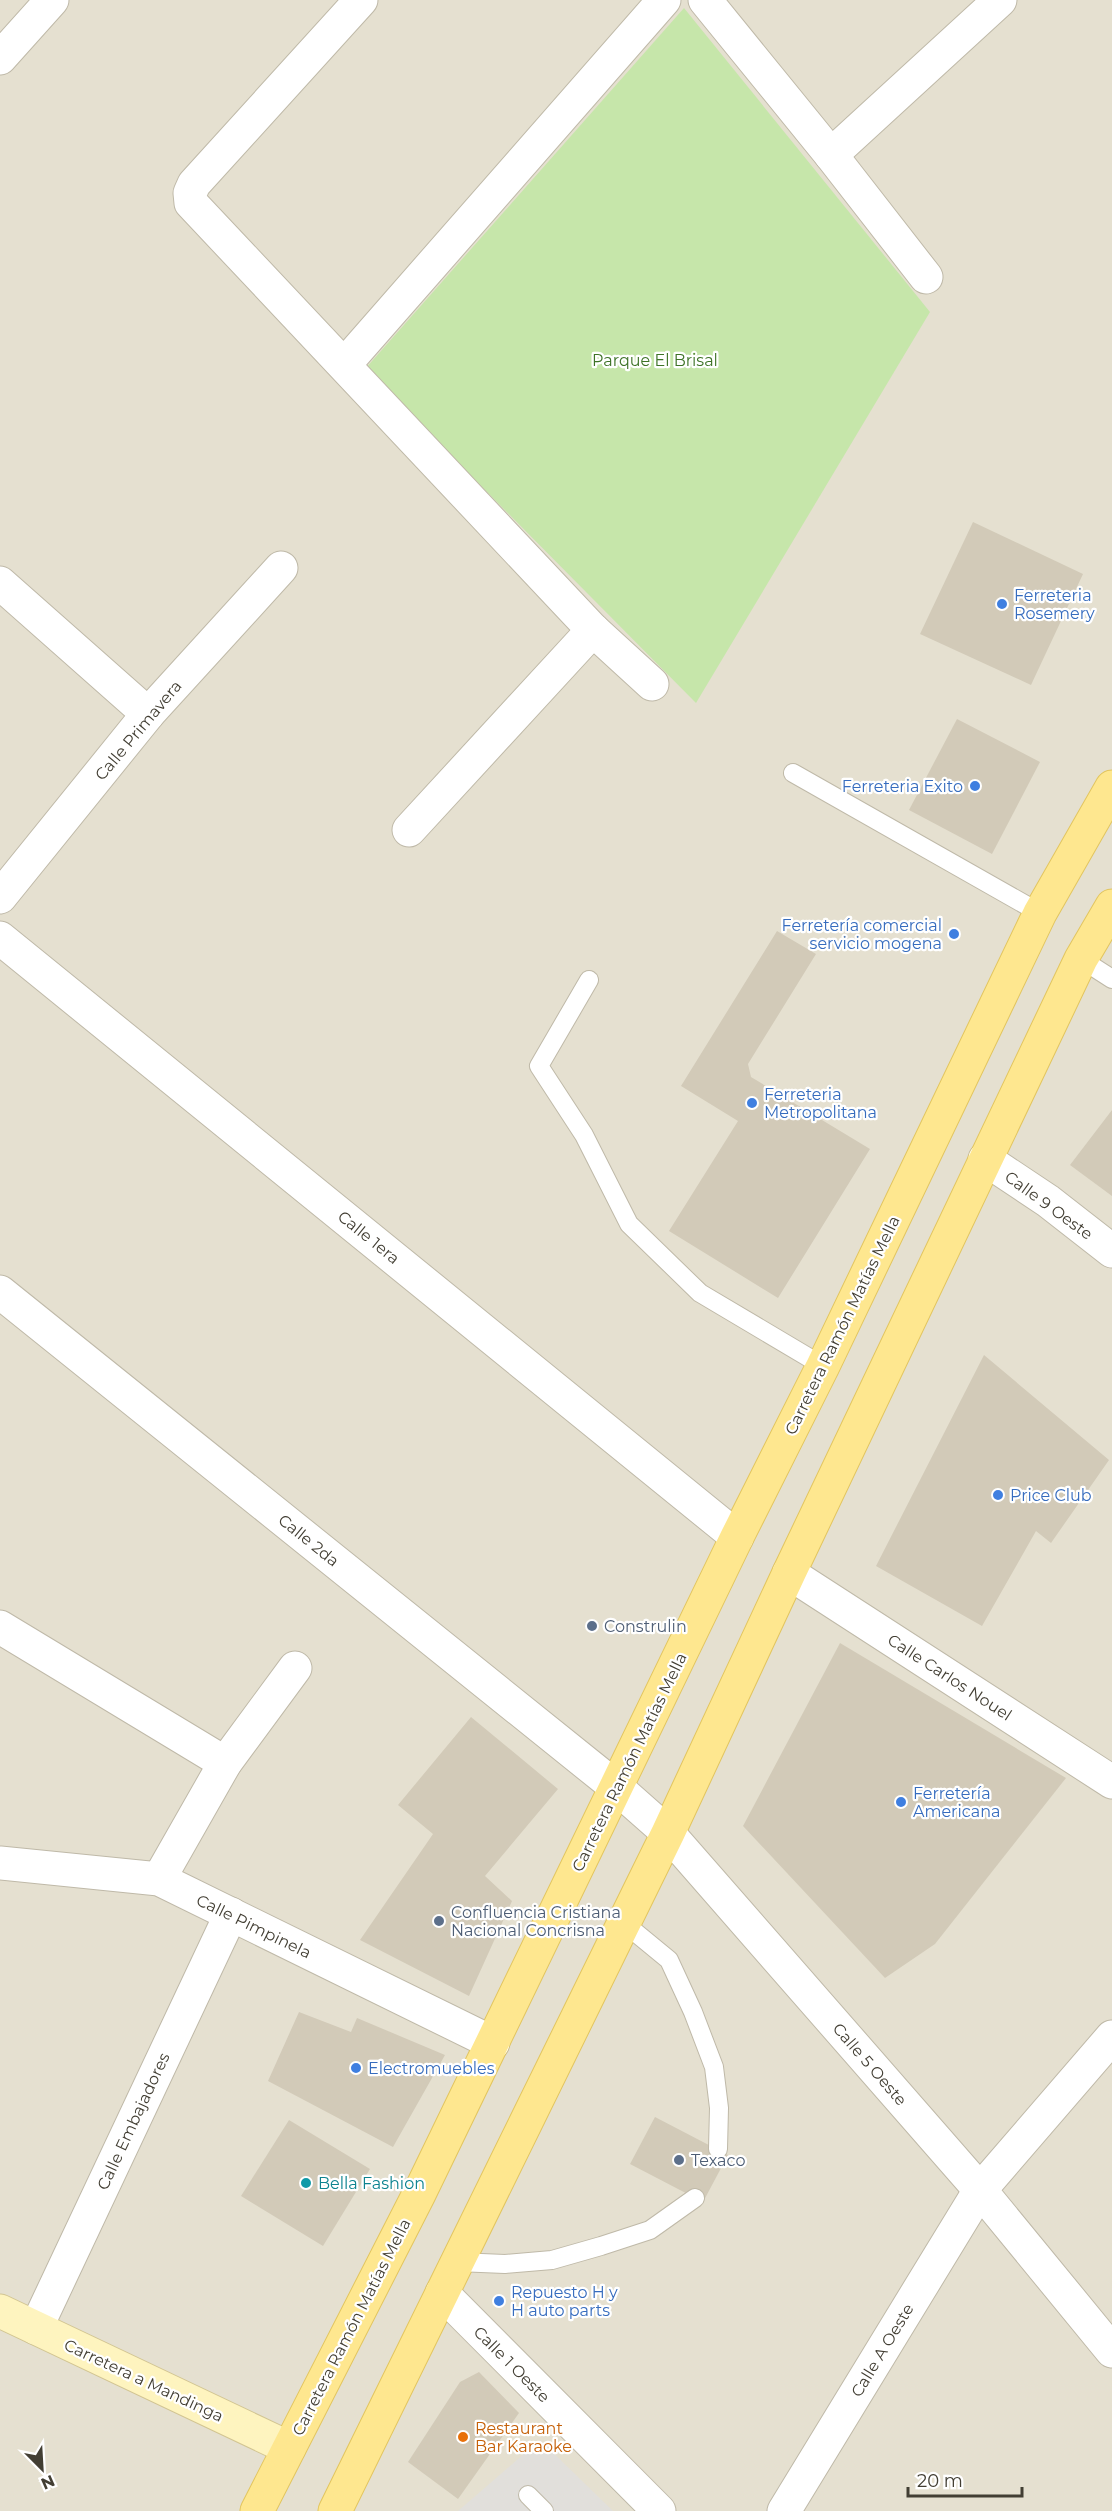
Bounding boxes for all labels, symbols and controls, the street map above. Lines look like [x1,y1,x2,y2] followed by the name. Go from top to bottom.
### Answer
[592,351,718,370] park label: Parque El Brisal
[1014,586,1095,623] place label: Ferreteria Rosemery
[995,597,1009,611] marker: Ferreteria Rosemery
[91,677,186,784] street label: Calle Primavera
[842,777,963,796] place label: Ferreteria Exito
[968,779,982,793] marker: Ferreteria Exito
[782,916,942,953] place label: Ferretería comercial servicio mogena
[947,927,961,941] marker: Ferretería comercial servicio mogena
[764,1085,877,1122] place label: Ferreteria Metropolitana
[745,1096,759,1110] marker: Ferreteria Metropolitana
[1001,1167,1096,1244] street label: Calle 9 Oeste
[334,1207,403,1268] street label: Calle 1era
[781,1213,904,1438] street label: Carretera Ramón Matías Mella
[1010,1486,1092,1505] place label: Price Club
[991,1488,1005,1502] marker: Price Club
[275,1510,343,1571] street label: Calle 2da
[604,1617,687,1636] place label: Construlin
[585,1619,599,1633] marker: Construlin
[884,1630,1015,1725] street label: Calle Carlos Nouel
[568,1650,691,1875] street label: Carretera Ramón Matías Mella
[913,1784,1000,1821] place label: Ferretería Americana
[894,1795,908,1809] marker: Ferretería Americana
[193,1890,314,1962] street label: Calle Pimpinela
[451,1903,621,1940] place label: Confluencia Cristiana Nacional Concrisna
[432,1914,446,1928] marker: Confluencia Cristiana Nacional Concrisna
[829,2019,911,2109] street label: Calle 5 Oeste
[93,2049,174,2193] street label: Calle Embajadores
[368,2059,495,2078] place label: Electromuebles
[349,2061,363,2075] marker: Electromuebles
[691,2151,745,2170] place label: Texaco
[672,2153,686,2167] marker: Texaco
[318,2174,425,2193] place label: Bella Fashion
[299,2176,313,2190] marker: Bella Fashion
[288,2216,415,2439] street label: Carretera Ramón Matías Mella
[511,2283,618,2320] place label: Repuesto H y H auto parts
[492,2294,506,2308] marker: Repuesto H y H auto parts
[847,2300,918,2400] street label: Calle A Oeste
[470,2322,554,2406] street label: Calle 1 Oeste
[61,2335,226,2426] street label: Carretera a Mandinga
[475,2419,572,2456] place label: Restaurant Bar Karaoke
[456,2430,470,2444] marker: Restaurant Bar Karaoke
[12,2439,72,2499] north arrow
[908,2460,1022,2498] scale bar
[917,2470,963,2492] text: 20 m
[38,2471,58,2494] text: N

